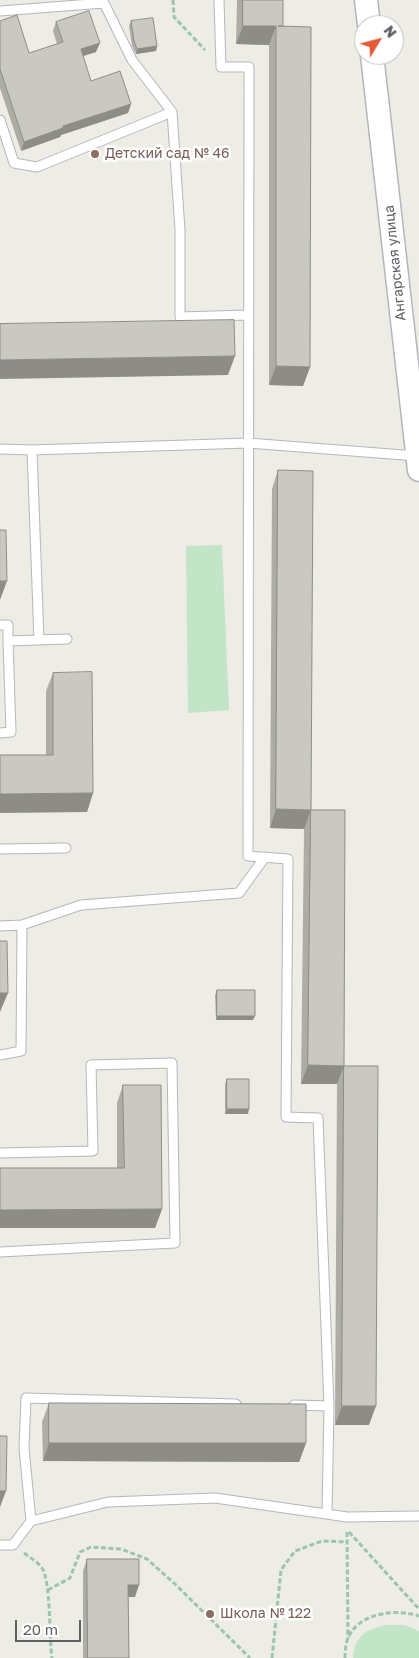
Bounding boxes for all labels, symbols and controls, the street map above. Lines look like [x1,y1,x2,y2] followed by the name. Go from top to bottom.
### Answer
[354,15,404,65] north arrow
[381,22,401,41] text: N
[105,146,229,162] place label: Детский сад № 46
[89,148,101,160] marker: Детский сад № 46
[381,204,409,322] street label: Ангарская улица
[220,1606,311,1622] place label: Школа № 122
[204,1608,216,1620] marker: Школа № 122
[18,1610,84,1642] scale bar
[23,1620,58,1638] text: 20 m

